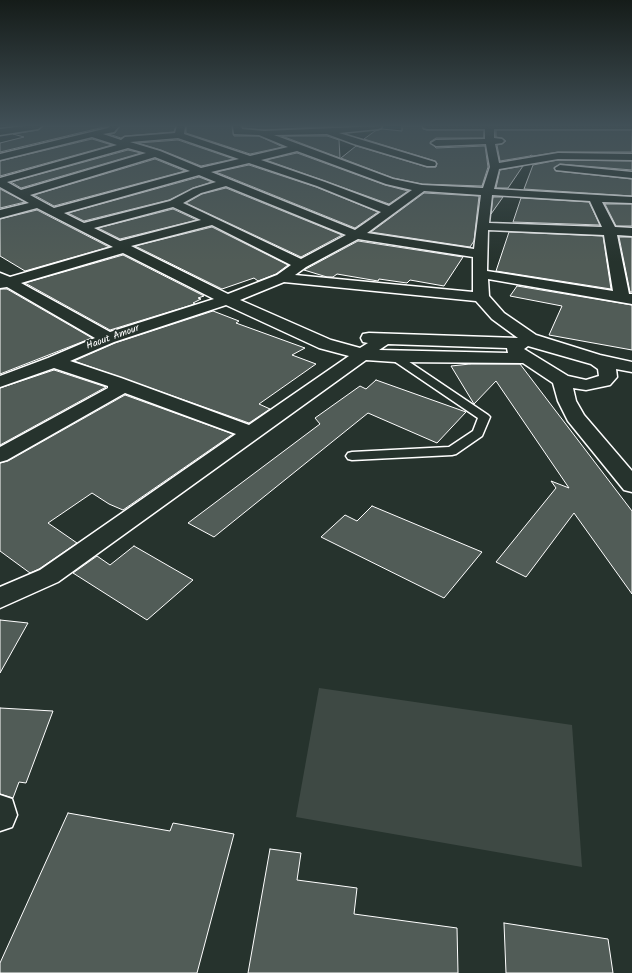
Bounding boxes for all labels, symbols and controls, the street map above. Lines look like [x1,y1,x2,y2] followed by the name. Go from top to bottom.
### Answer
[85,323,141,353] street label: Haout Amour

